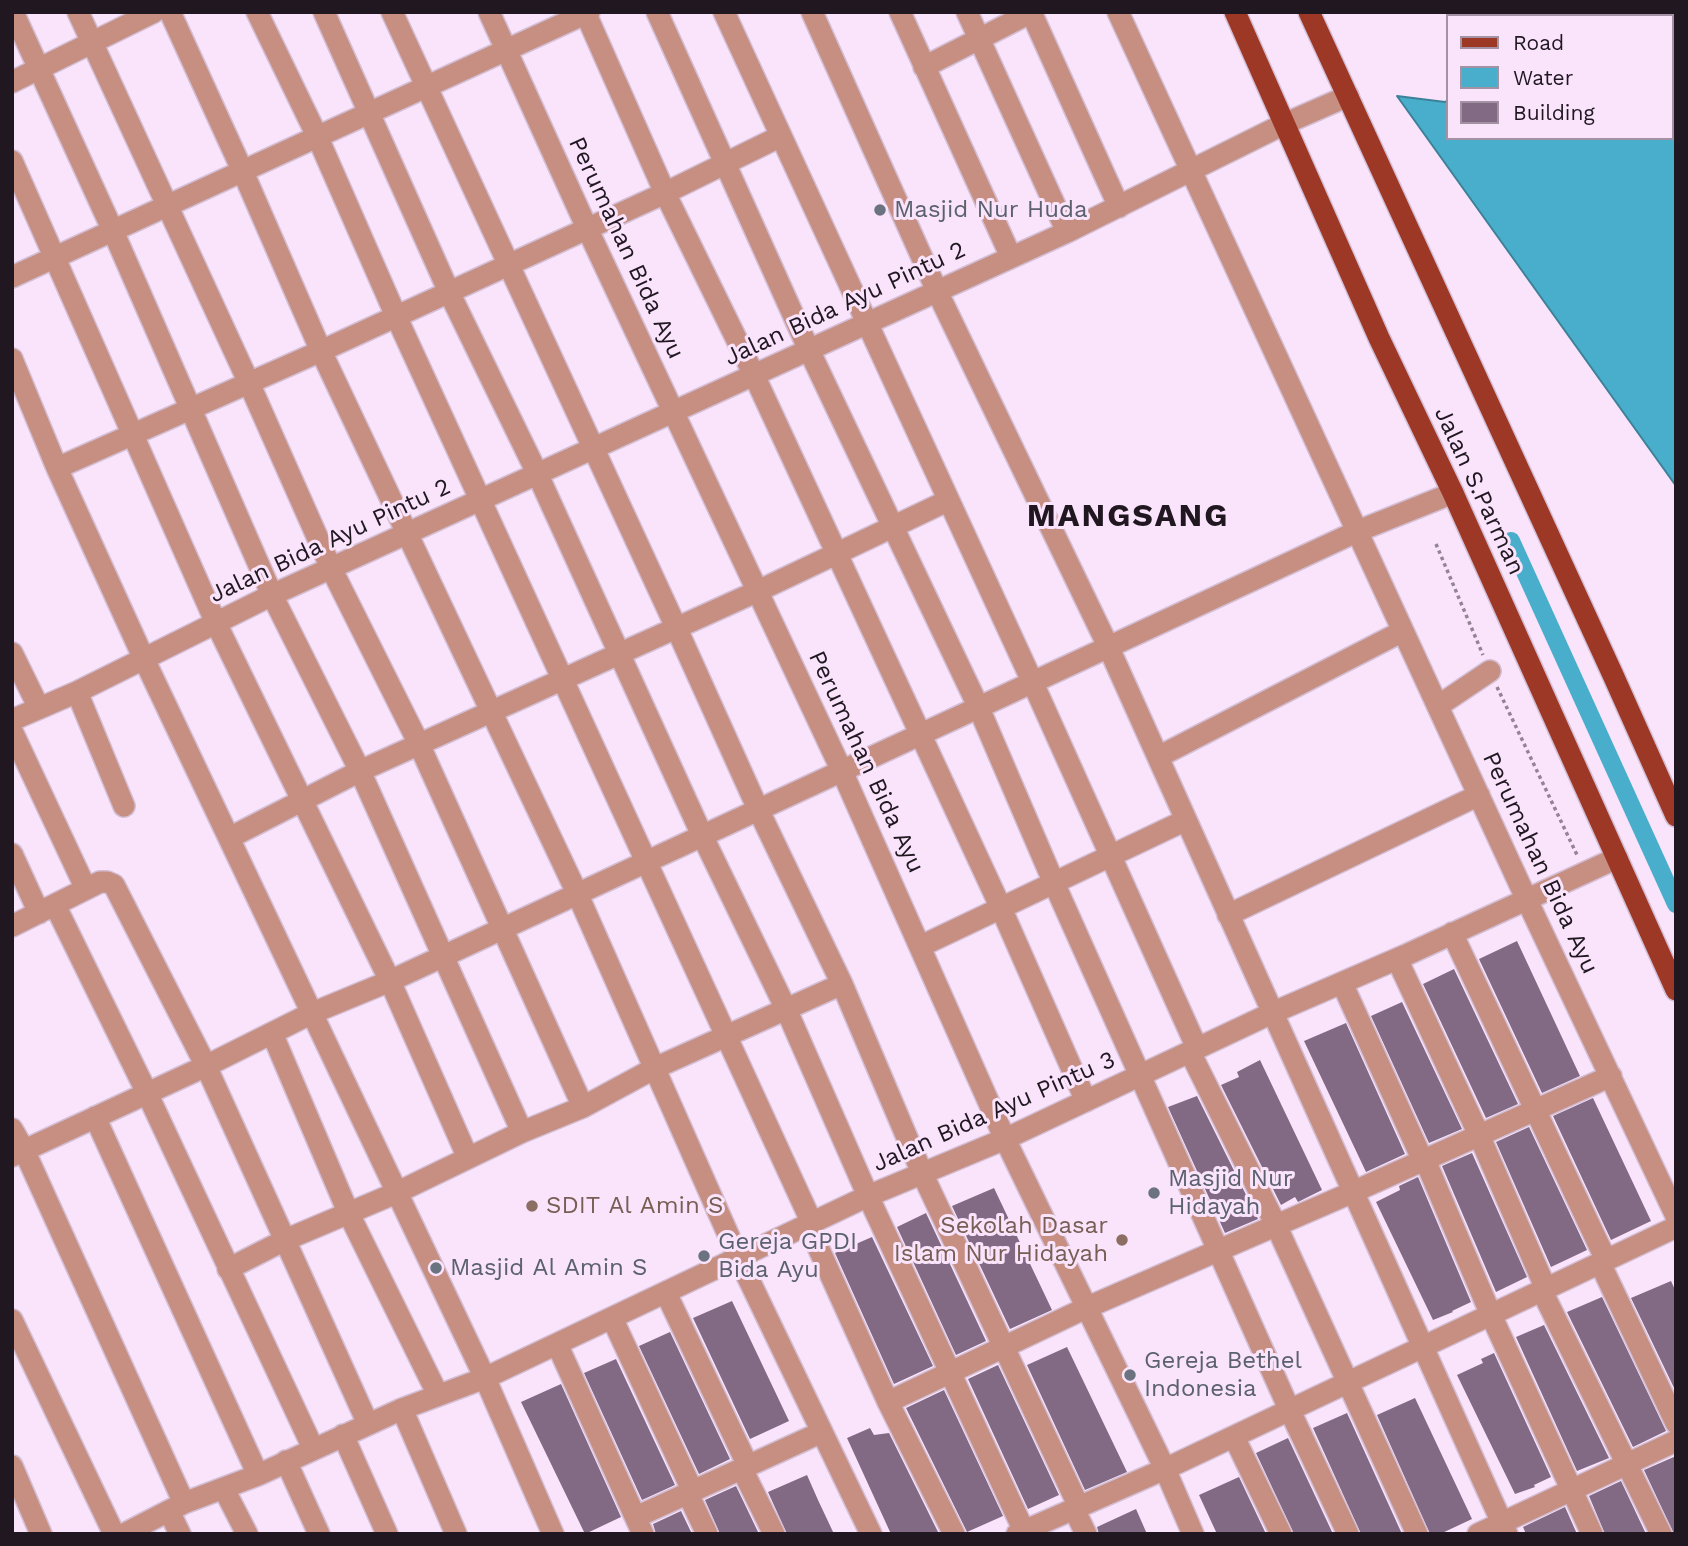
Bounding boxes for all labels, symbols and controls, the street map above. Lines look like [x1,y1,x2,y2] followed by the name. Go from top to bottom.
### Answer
[1446,14,1674,140] legend
[1513,30,1564,55] text: Road
[1513,65,1573,90] text: Water
[1513,100,1595,125] text: Building
[562,132,690,364] street label: Perumahan Bida Ayu
[894,196,1088,224] place label: Masjid Nur Huda
[872,202,888,218] marker: Masjid Nur Huda
[720,236,970,372] street label: Jalan Bida Ayu Pintu 2
[1428,403,1530,579] street label: Jalan S.Parman
[205,473,455,609] street label: Jalan Bida Ayu Pintu 2
[1028,498,1228,536] district label: MANGSANG
[802,646,930,878] street label: Perumahan Bida Ayu
[1476,747,1604,979] street label: Perumahan Bida Ayu
[868,1045,1120,1179] street label: Jalan Bida Ayu Pintu 3
[1168,1165,1293,1221] place label: Masjid Nur Hidayah
[1146,1185,1162,1201] marker: Masjid Nur Hidayah
[546,1192,723,1220] place label: SDIT Al Amin S
[524,1198,540,1214] marker: SDIT Al Amin S
[894,1212,1108,1268] place label: Sekolah Dasar Islam Nur Hidayah
[718,1228,857,1284] place label: Gereja GPDI Bida Ayu
[1114,1232,1130,1248] marker: Sekolah Dasar Islam Nur Hidayah
[696,1248,712,1264] marker: Gereja GPDI Bida Ayu
[450,1254,647,1282] place label: Masjid Al Amin S
[428,1260,444,1276] marker: Masjid Al Amin S
[1144,1347,1302,1403] place label: Gereja Bethel Indonesia
[1122,1367,1138,1383] marker: Gereja Bethel Indonesia

